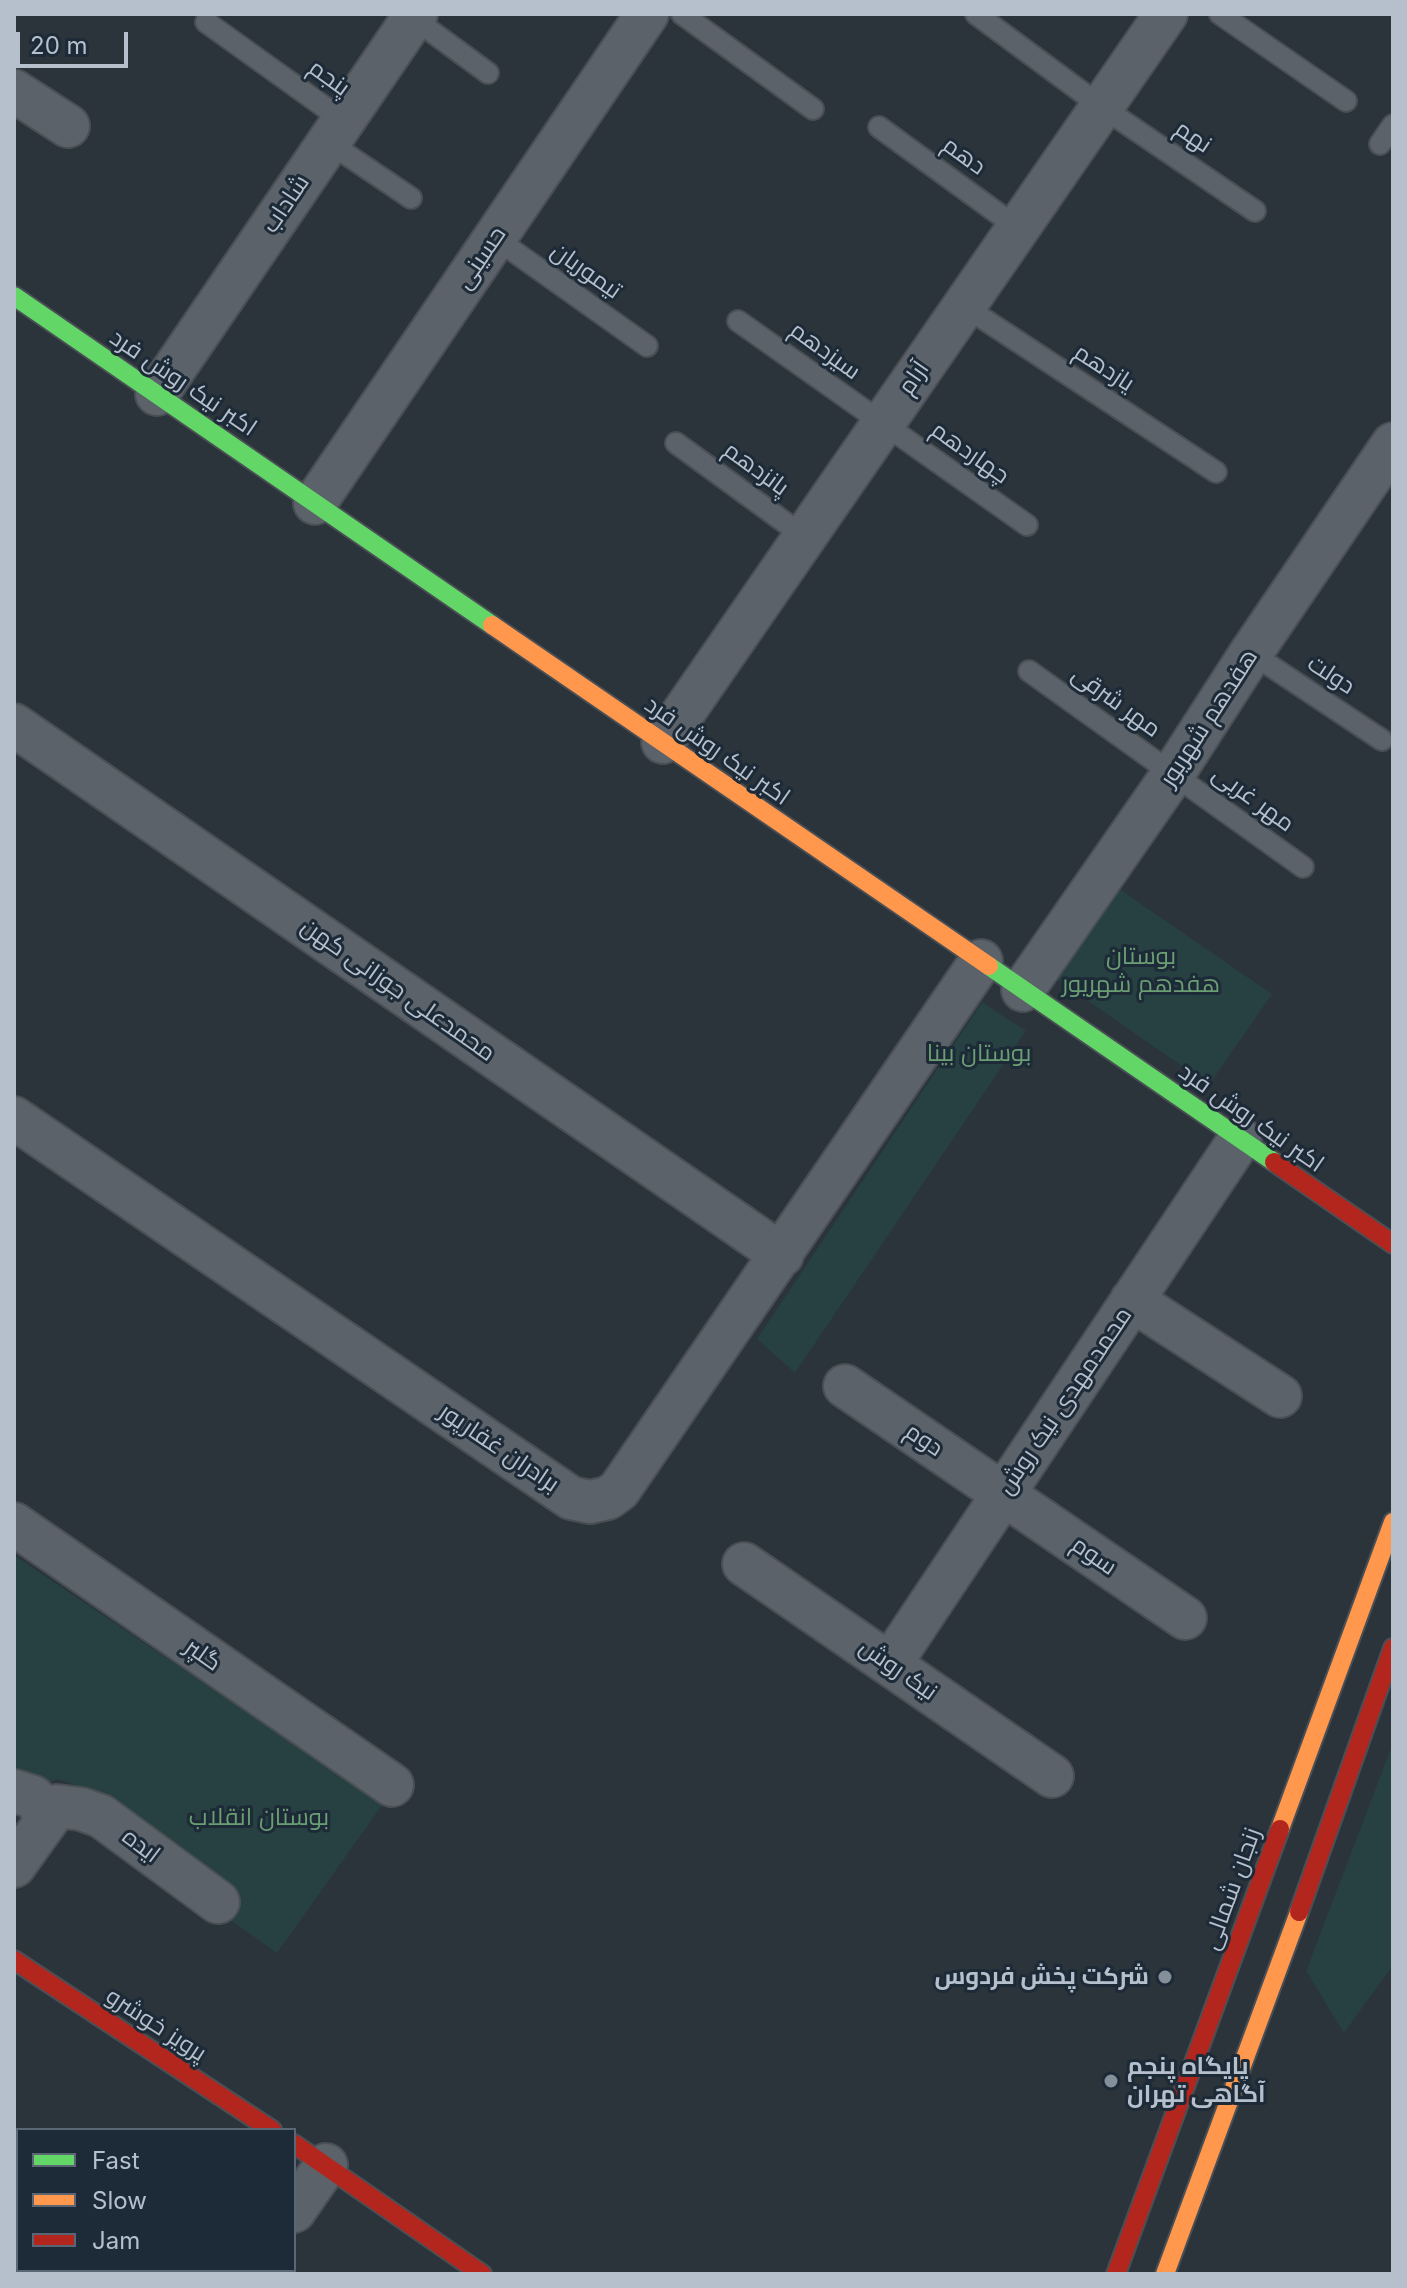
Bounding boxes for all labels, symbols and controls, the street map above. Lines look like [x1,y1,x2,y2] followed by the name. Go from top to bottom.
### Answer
[20,16,132,66] scale bar
[30,31,88,60] text: 20 m
[303,53,355,103] street label: پنجم
[1169,114,1217,160] street label: نهم
[937,131,991,181] street label: دهم
[256,169,316,239] street label: شاداب
[450,221,512,295] street label: حسینی
[545,236,627,306] street label: تیموریان
[784,316,866,386] street label: سیزدهم
[104,323,262,443] street label: اکبر نیک روش فرد
[1068,338,1140,398] street label: یازدهم
[892,356,936,400] street label: آرام
[925,416,1015,490] street label: چهاردهم
[718,436,794,502] street label: پانزدهم
[1154,644,1264,792] street label: هفدهم شهریور
[1302,649,1360,701] street label: دولت
[1066,660,1166,744] street label: مهر شرقی
[639,690,795,812] street label: اکبر نیک روش فرد
[1206,760,1300,838] street label: مهر غربی
[295,912,501,1068] street label: محمدعلی جوزانی کهن
[1062,943,1220,999] park label: بوستان هفدهم شهریور
[927,1040,1031,1068] park label: بوستان بینا
[1173,1057,1329,1179] street label: اکبر نیک روش فرد
[992,1302,1138,1500] street label: محمدمهدی نیک روش
[433,1397,565,1499] street label: برادران غفارپور
[899,1417,949,1463] street label: دوم
[1066,1530,1122,1582] street label: سوم
[179,1632,227,1678] street label: گلپر
[854,1633,942,1707] street label: نیک روش
[189,1804,329,1832] park label: بوستان انقلاب
[116,1823,166,1869] street label: ایده
[1197,1824,1267,1954] street label: زنجان شمالی
[934,1963,1149,1991] place label: شركت پخش فردوس
[1156,1968,1174,1986] marker: شركت پخش فردوس
[100,1982,212,2068] street label: پرویز خوشرو
[1127,2053,1266,2109] place label: پایگاه پنجم آگاهی تهران
[1102,2072,1120,2090] marker: پایگاه پنجم آگاهی تهران
[16,2128,296,2272] legend
[92,2146,140,2175] text: Fast
[92,2186,147,2215] text: Slow
[92,2226,140,2255] text: Jam

